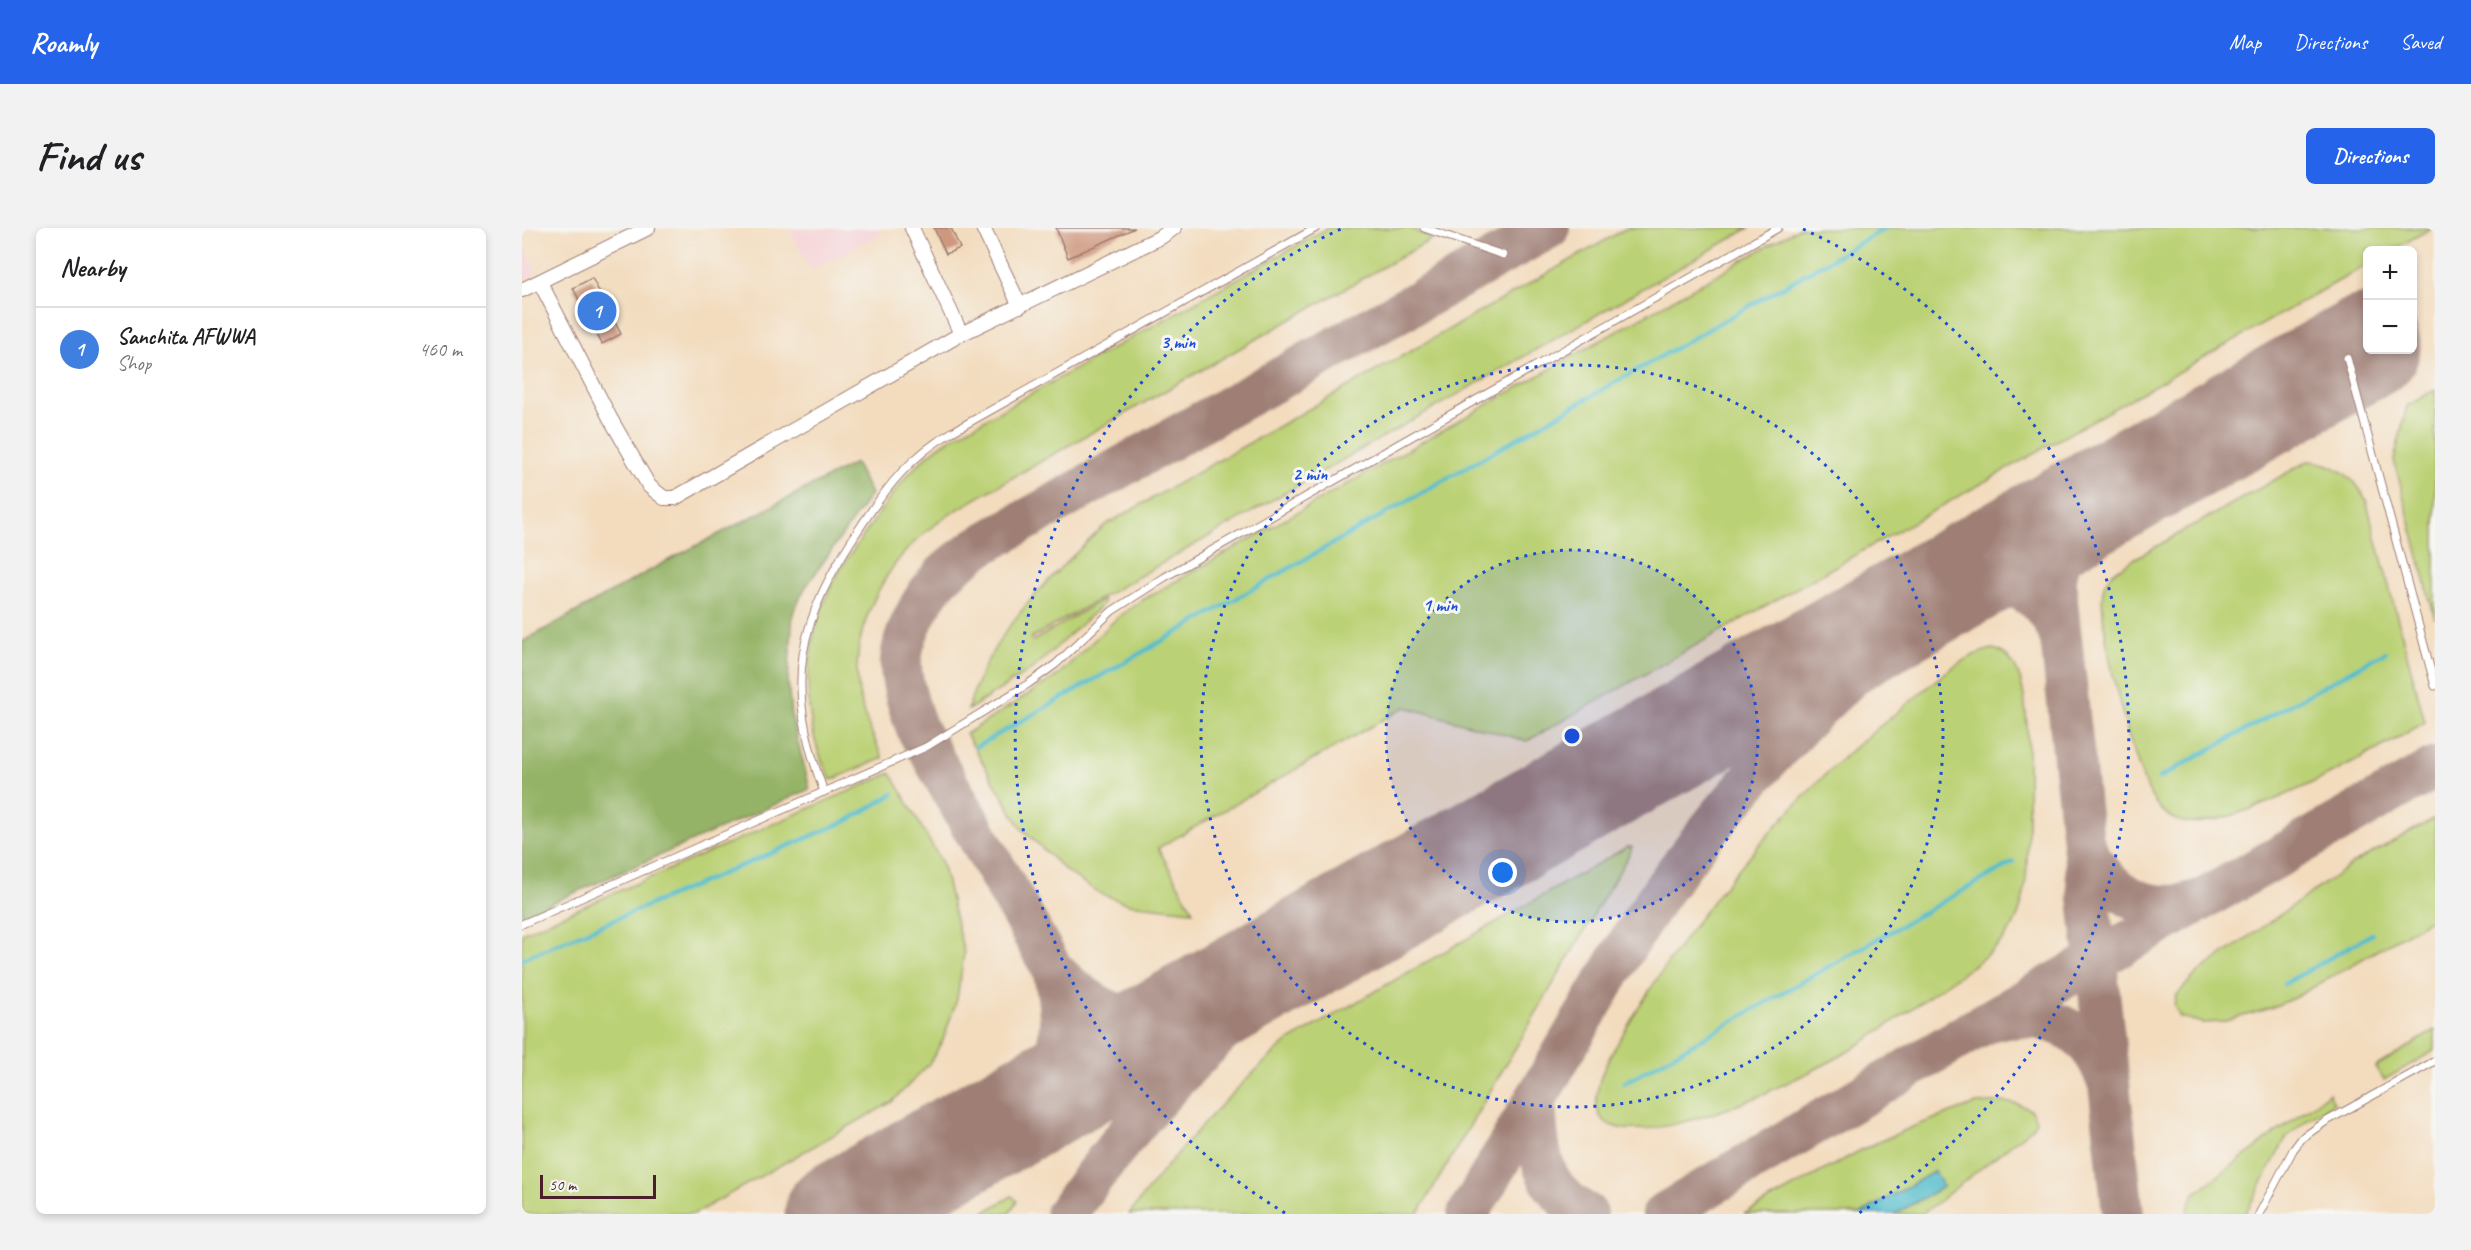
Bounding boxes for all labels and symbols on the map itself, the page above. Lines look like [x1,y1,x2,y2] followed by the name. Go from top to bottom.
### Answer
[578,288,616,334] pin: 1
[1161,331,1196,353] text: 3 min
[1293,463,1328,485] text: 2 min
[1423,594,1458,616] text: 1 min
[1562,726,1582,746] centre of rings
[1488,858,1517,887] your location
[540,1172,656,1200] scale bar

